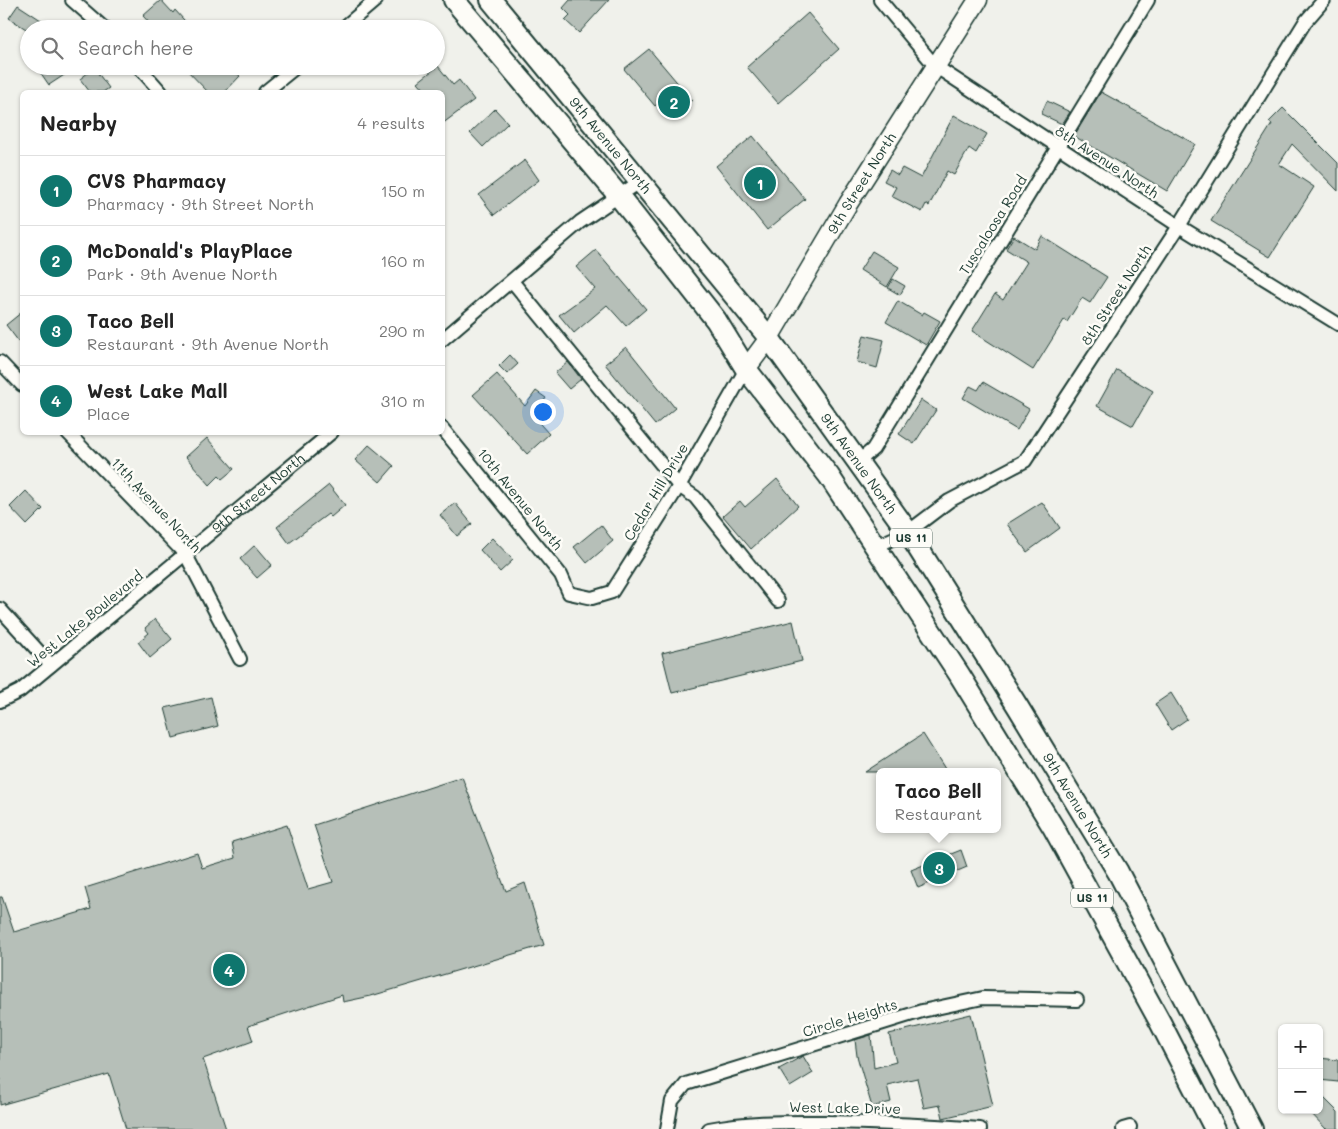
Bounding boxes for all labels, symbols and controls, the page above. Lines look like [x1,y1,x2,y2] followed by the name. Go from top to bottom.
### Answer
[20,20,445,75] search box
[38,34,66,62] icon: search
[78,35,194,60] text: Search here
[658,83,690,121] pin: 2
[565,93,656,197] street label: 9th Avenue North
[40,109,117,136] text: Nearby
[357,112,425,133] text: 4 results
[1052,121,1163,202] street label: 8th Avenue North
[823,129,900,237] street label: 9th Street North
[744,164,776,202] pin: 1
[87,168,226,193] text: CVS Pharmacy
[954,171,1031,278] street label: Tuscaloosa Road
[52,180,60,201] text: 1
[381,180,425,201] text: 150 m
[87,193,314,214] text: Pharmacy · 9th Street North
[87,238,293,263] text: McDonald's PlayPlace
[1076,241,1155,348] street label: 8th Street North
[52,250,60,271] text: 2
[380,250,425,271] text: 160 m
[87,263,277,284] text: Park · 9th Avenue North
[87,308,174,333] text: Taco Bell
[51,320,61,341] text: 3
[379,320,425,341] text: 290 m
[87,333,328,354] text: Restaurant · 9th Avenue North
[87,378,228,403] text: West Lake Mall
[51,390,61,411] text: 4
[381,390,425,411] text: 310 m
[530,399,556,425] your location
[87,403,130,424] text: Place
[817,409,902,517] street label: 9th Avenue North
[619,439,692,544] street label: Cedar Hill Drive
[473,444,568,554] street label: 10th Avenue North
[207,449,309,537] street label: 9th Street North
[107,453,206,556] street label: 11th Avenue North
[890,528,932,548] road number: US 11
[23,566,147,671] street label: West Lake Boulevard
[1039,749,1117,861] street label: 9th Avenue North
[876,768,1001,833] popup
[895,778,982,803] text: Taco Bell
[895,803,982,824] text: Restaurant
[923,849,955,887] pin: 3
[1071,888,1113,908] road number: US 11
[213,951,245,989] pin: 4
[800,994,900,1041] street label: Circle Heights
[1278,1024,1323,1114] map controls
[1278,1024,1323,1069] button: +
[1278,1069,1323,1114] button: −
[789,1097,901,1118] street label: West Lake Drive

